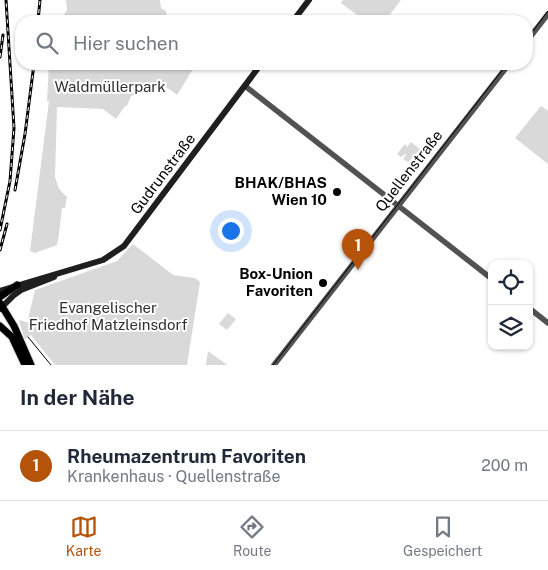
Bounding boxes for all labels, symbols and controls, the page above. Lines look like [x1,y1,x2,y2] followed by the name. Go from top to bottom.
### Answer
[15,15,533,70] search box
[33,29,61,57] icon: search
[73,32,179,54] text: Hier suchen
[54,78,166,95] park label: Waldmüllerpark
[372,127,446,215] street label: Quellenstraße
[127,130,198,217] street label: Gudrunstraße
[235,174,327,208] place label: BHAK/BHAS Wien 10
[331,186,343,198] marker: BHAK/BHAS Wien 10
[218,218,244,244] your location
[342,229,374,270] pin: 1
[488,260,533,350] map controls
[488,260,533,305] button: locate
[239,265,313,299] place label: Box-Union Favoriten
[317,277,329,289] marker: Box-Union Favoriten
[29,299,187,333] park label: Evangelischer Friedhof Matzleinsdorf
[488,305,533,350] button: layers
[20,385,135,410] text: In der Nähe
[67,445,306,467] text: Rheumazentrum Favoriten
[33,456,39,475] text: 1
[481,456,528,475] text: 200 m
[67,467,281,486] text: Krankenhaus · Quellenstraße
[66,513,101,559] tab: Karte
[233,513,271,559] tab: Route
[403,513,482,559] tab: Gespeichert

